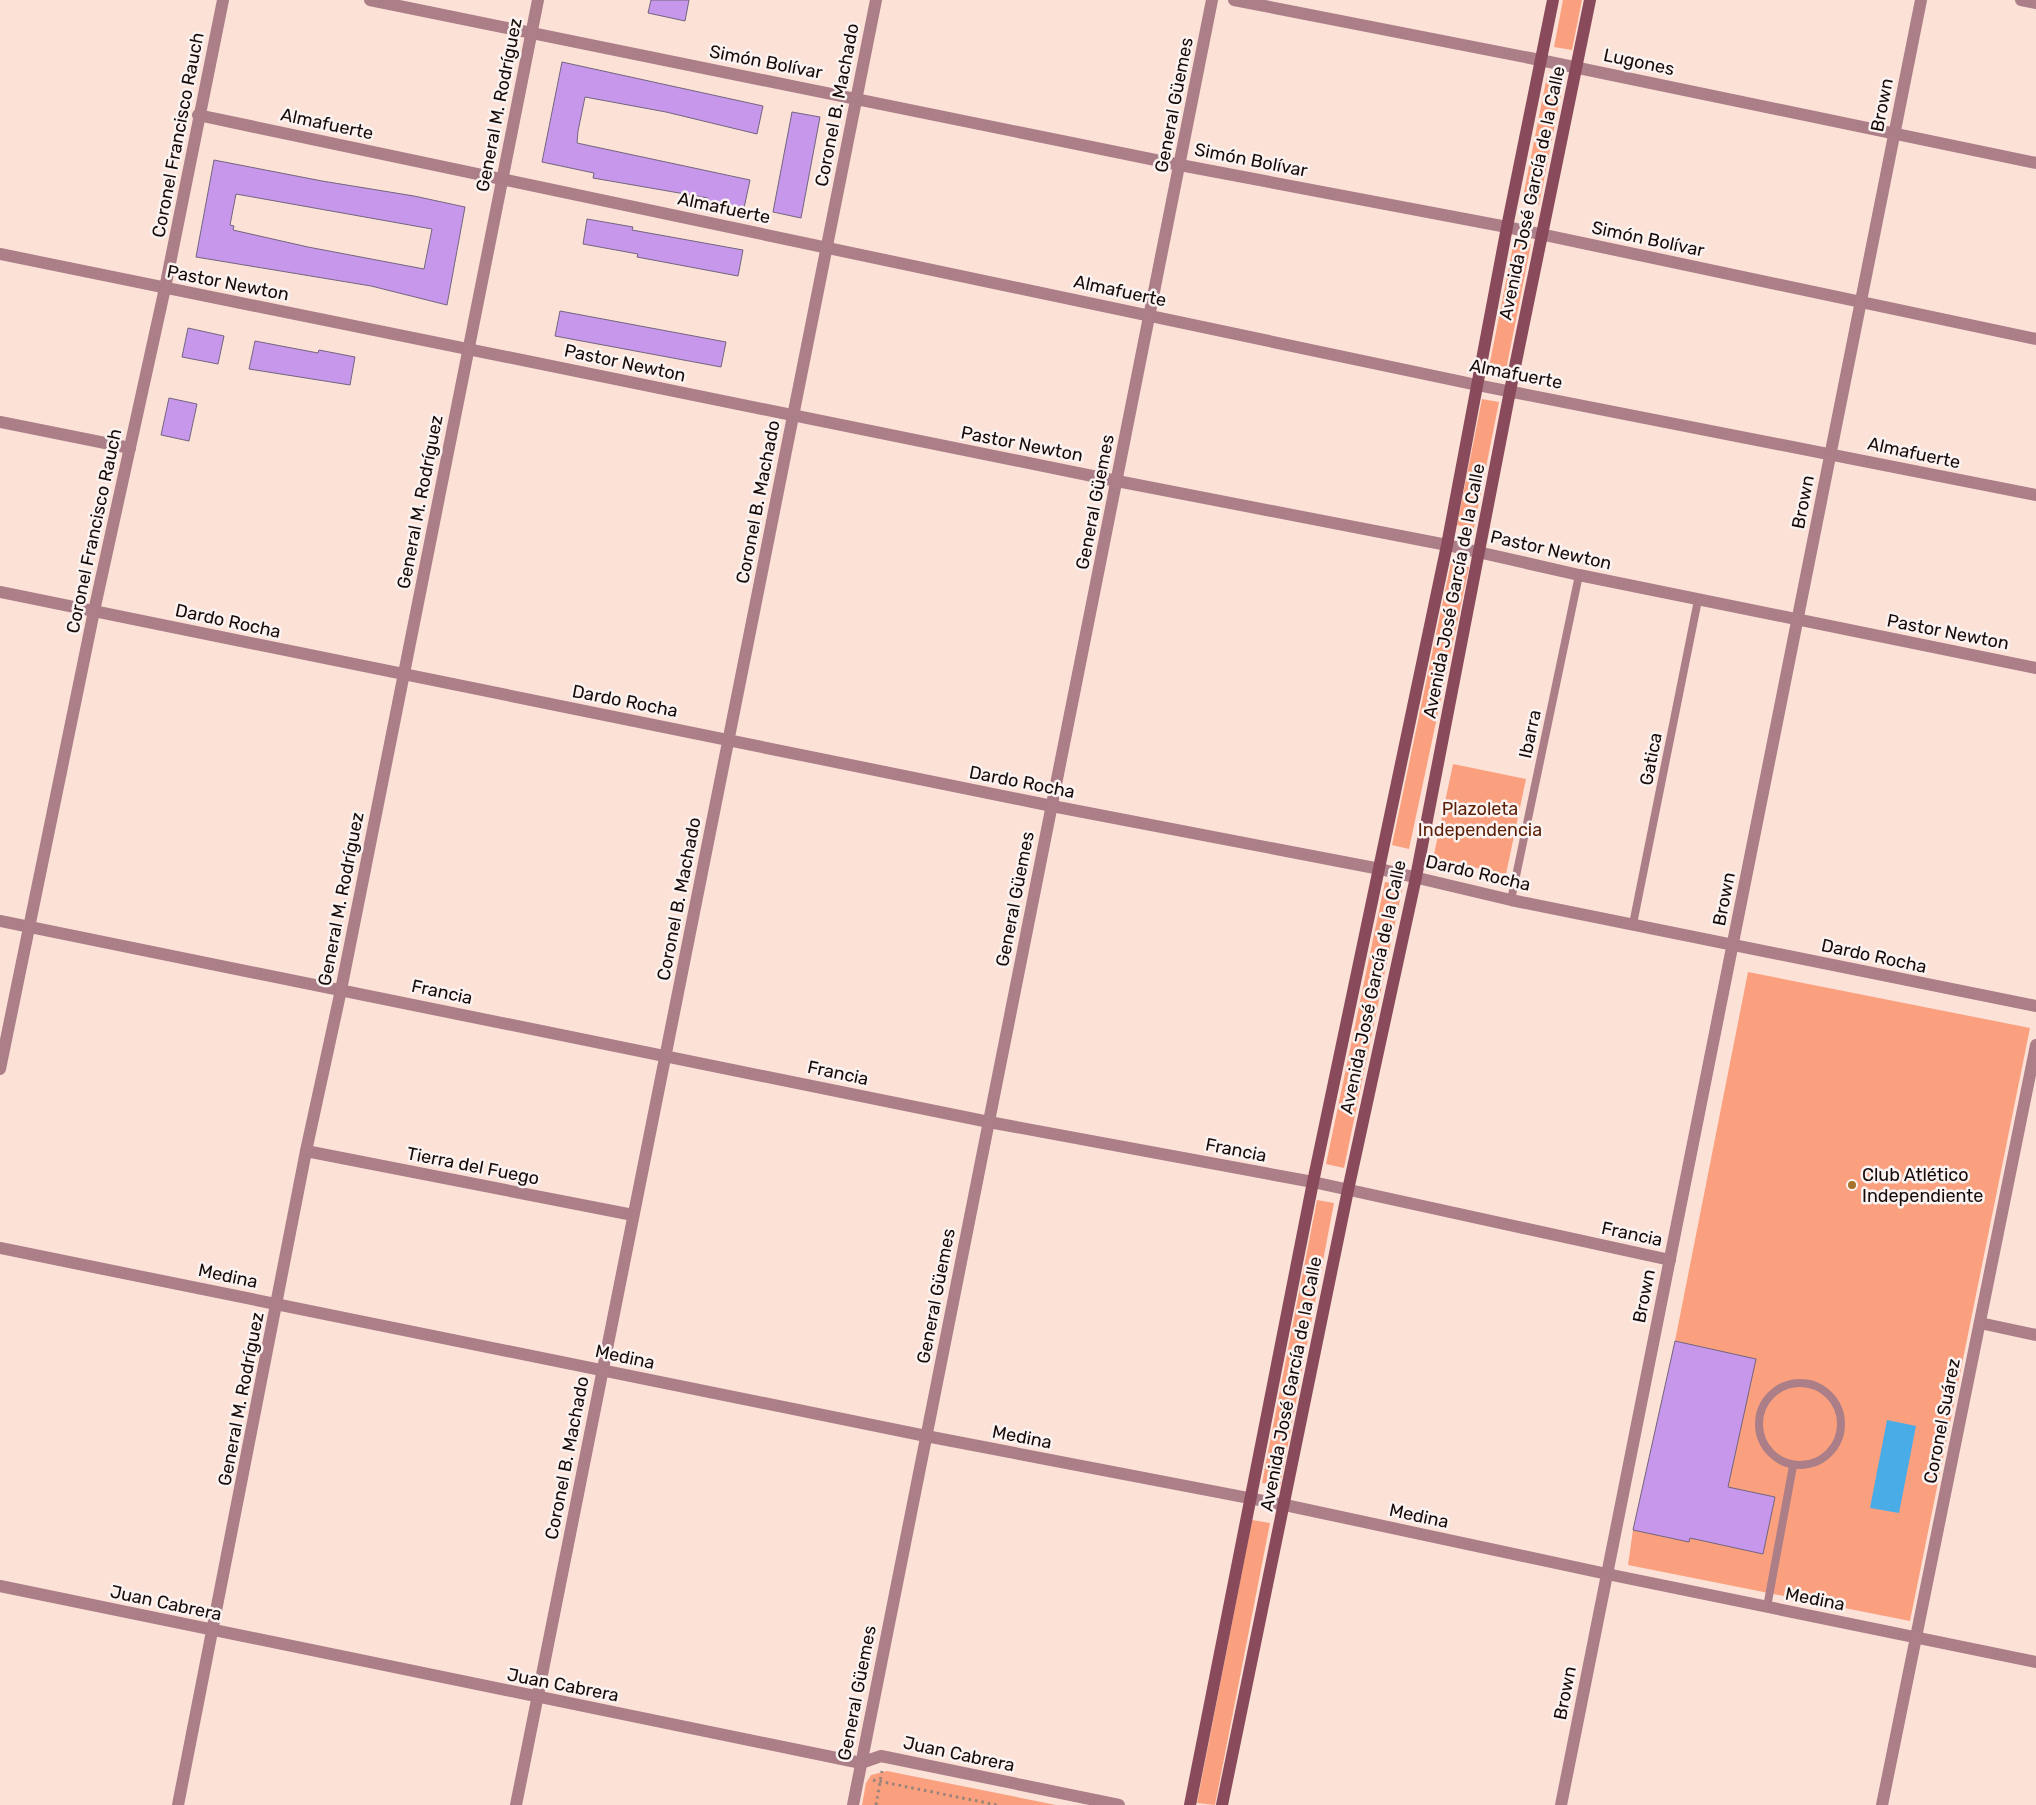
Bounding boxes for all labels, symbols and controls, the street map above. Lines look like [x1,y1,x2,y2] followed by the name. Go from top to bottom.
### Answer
[471,16,527,194] street label: General M. Rodríguez
[810,21,864,189] street label: Coronel B. Machado
[147,31,209,239] street label: Coronel Francisco Rauch
[1150,36,1198,174] street label: General Güemes
[708,40,825,84] street label: Simón Bolívar
[1602,44,1676,80] street label: Lugones
[1494,64,1570,322] street label: Avenida José García de la Calle
[1866,76,1898,134] street label: Brown
[279,103,375,145] street label: Almafuerte
[1193,138,1310,182] street label: Simón Bolívar
[676,187,772,229] street label: Almafuerte
[1590,216,1707,262] street label: Simón Bolívar
[165,260,291,306] street label: Pastor Newton
[1072,270,1168,312] street label: Almafuerte
[562,339,688,387] street label: Pastor Newton
[1468,354,1564,394] street label: Almafuerte
[392,413,448,591] street label: General M. Rodríguez
[731,418,785,586] street label: Coronel B. Machado
[959,421,1085,467] street label: Pastor Newton
[62,427,126,635] street label: Coronel Francisco Rauch
[1866,432,1962,474] street label: Almafuerte
[1071,433,1119,571] street label: General Güemes
[1418,462,1490,720] street label: Avenida José García de la Calle
[1787,473,1819,531] street label: Brown
[1488,525,1614,575] street label: Pastor Newton
[173,599,283,643] street label: Dardo Rocha
[1885,609,2011,655] street label: Pastor Newton
[570,680,680,722] street label: Dardo Rocha
[1514,708,1546,760] street label: Ibarra
[1635,731,1667,787] street label: Gatica
[967,761,1077,803] street label: Dardo Rocha
[1418,798,1542,841] park label: Plazoleta Independencia
[313,810,369,988] street label: General M. Rodríguez
[652,815,706,983] street label: Coronel B. Machado
[991,830,1039,968] street label: General Güemes
[1423,850,1533,896] street label: Dardo Rocha
[1335,858,1411,1116] street label: Avenida José García de la Calle
[1708,870,1740,928] street label: Brown
[1819,934,1929,978] street label: Dardo Rocha
[409,975,475,1009] street label: Francia
[805,1056,871,1090] street label: Francia
[1203,1133,1269,1167] street label: Francia
[405,1142,541,1190] street label: Tierra del Fuego
[1862,1164,1983,1207] place label: Club Atlético Independiente
[1846,1179,1858,1191] marker: Club Atlético Independiente
[1599,1217,1665,1251] street label: Francia
[912,1227,960,1365] street label: General Güemes
[1255,1255,1327,1513] street label: Avenida José García de la Calle
[196,1259,260,1293] street label: Medina
[1628,1267,1660,1325] street label: Brown
[213,1310,269,1488] street label: General M. Rodríguez
[593,1340,657,1374] street label: Medina
[1919,1357,1965,1485] street label: Coronel Suárez
[540,1374,594,1542] street label: Coronel B. Machado
[990,1420,1054,1454] street label: Medina
[1387,1499,1451,1533] street label: Medina
[108,1580,224,1626] street label: Juan Cabrera
[1783,1582,1847,1616] street label: Medina
[833,1624,881,1762] street label: General Güemes
[505,1663,621,1707] street label: Juan Cabrera
[1549,1664,1581,1722] street label: Brown
[901,1731,1017,1777] street label: Juan Cabrera

